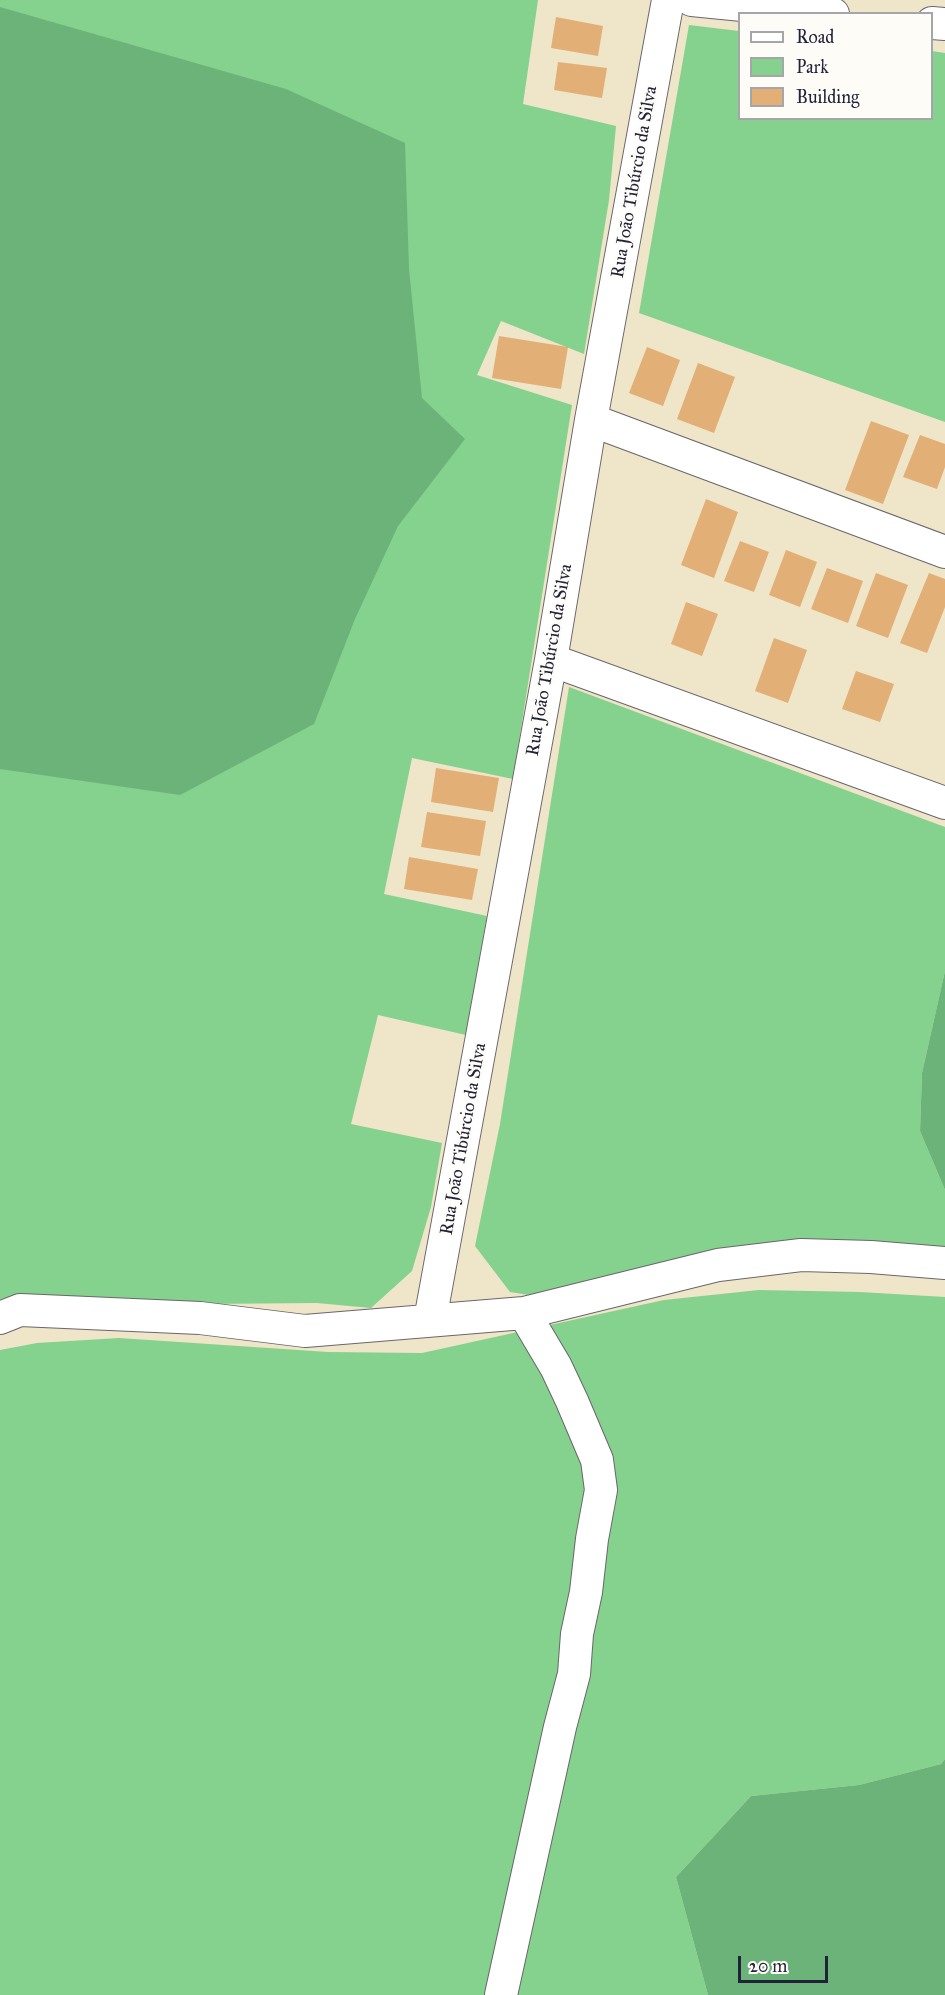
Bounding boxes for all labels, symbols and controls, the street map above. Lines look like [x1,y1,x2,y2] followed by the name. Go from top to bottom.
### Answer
[738,12,933,120] legend
[796,26,834,48] text: Road
[796,56,829,78] text: Park
[607,84,663,280] street label: Rua João Tibúrcio da Silva
[796,86,859,108] text: Building
[522,562,578,758] street label: Rua João Tibúrcio da Silva
[436,1041,492,1237] street label: Rua João Tibúrcio da Silva
[741,1944,831,1982] scale bar
[749,1955,787,1977] text: 20 m

